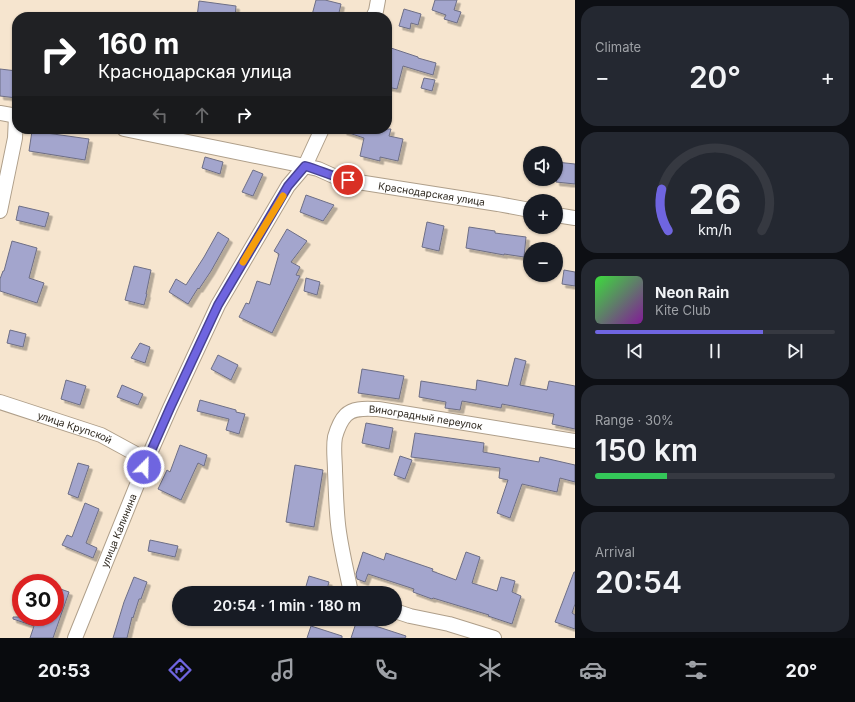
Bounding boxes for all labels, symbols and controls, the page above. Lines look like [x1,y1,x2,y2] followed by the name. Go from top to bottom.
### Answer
[98,27,179,61] text: 160 m
[32,28,84,80] icon: right
[595,39,641,55] text: Climate
[689,59,741,95] text: 20°
[98,61,292,82] text: Краснодарская улица
[595,64,610,90] text: −
[820,64,835,90] text: +
[149,104,171,126] icon: left
[191,104,213,126] icon: ahead
[233,104,255,126] icon: right
[523,146,563,282] map controls
[523,146,563,186] button: sound
[331,163,365,197] pin
[337,169,359,191] icon: arrive
[688,173,742,223] text: 26
[377,179,486,208] street label: Краснодарская улица
[523,194,563,234] button: +
[698,220,732,237] text: km/h
[523,242,563,282] button: −
[655,283,729,302] text: Neon Rain
[655,302,711,318] text: Kite Club
[624,340,646,362] icon: previous
[704,340,726,362] icon: pause
[784,340,806,362] icon: next
[369,403,484,432] street label: Виноградный переулок
[36,409,114,446] street label: улица Крупской
[595,412,674,428] text: Range · 30%
[595,432,698,468] text: 150 km
[123,446,165,488] position arrow
[98,492,139,569] street label: улица Калинина
[595,544,635,560] text: Arrival
[595,564,682,600] text: 20:54
[12,574,64,626] speed limit sign: 30
[213,596,361,615] text: 20:54 · 1 min · 180 m
[166,656,194,684] icon: directions
[269,656,297,684] icon: music
[372,656,400,684] icon: phone
[476,656,504,684] icon: climate
[579,656,607,684] icon: car
[682,656,710,684] icon: filters
[38,660,90,681] text: 20:53
[786,660,817,681] text: 20°

